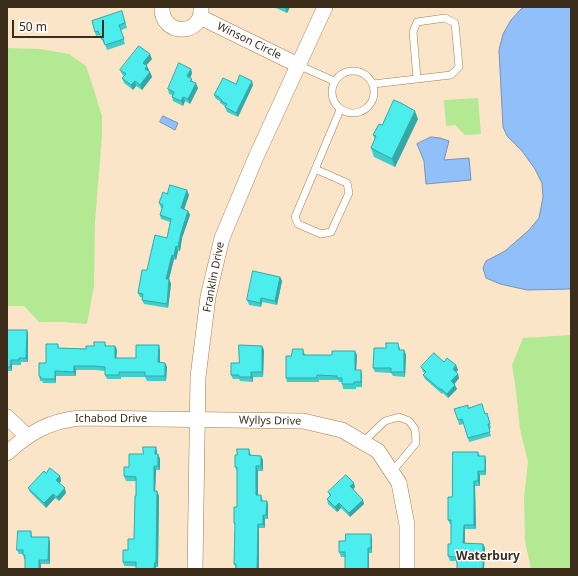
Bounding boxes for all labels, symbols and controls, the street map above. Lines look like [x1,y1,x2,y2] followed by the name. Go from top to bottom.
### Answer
[14,12,106,38] scale bar
[19,18,47,35] text: 50 m
[215,20,283,62] street label: Winson Circle
[201,241,227,313] street label: Franklin Drive
[75,412,147,426] street label: Ichabod Drive
[239,414,301,428] street label: Wyllys Drive
[456,550,520,564] district label: Waterbury

